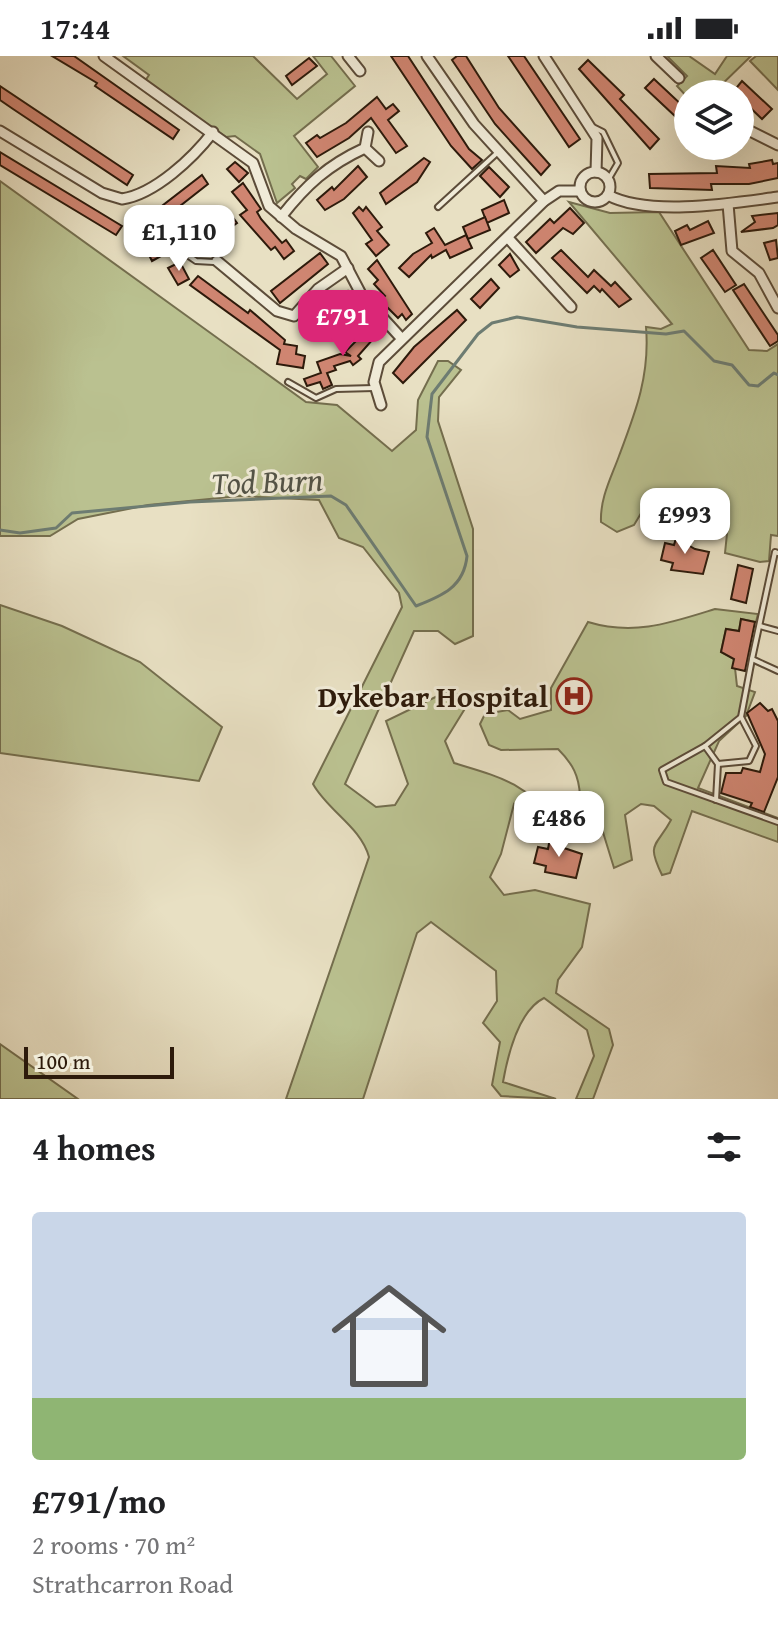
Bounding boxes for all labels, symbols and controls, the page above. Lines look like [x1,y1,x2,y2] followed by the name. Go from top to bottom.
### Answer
[40,6,111,50] text: 17:44
[674,80,754,160] map controls
[674,80,754,160] button: layers
[114,205,244,273] pin: £1,110
[142,211,216,250] text: £1,110
[296,290,390,358] pin: £791
[316,296,370,335] text: £791
[210,456,324,506] water label: Tod Burn
[638,488,732,556] pin: £993
[658,494,712,533] text: £993
[318,674,548,718] place label: Dykebar Hospital
[555,677,593,715] hospital icon: Dykebar Hospital
[512,791,606,859] pin: £486
[532,797,586,836] text: £486
[24,1043,174,1079] scale bar
[36,1045,91,1077] text: 100 m
[32,1123,156,1172] text: 4 homes
[702,1125,746,1169] icon: filters
[317,1264,461,1408] icon: home
[32,1476,166,1525] text: £791/mo
[32,1525,195,1564] text: 2 rooms · 70 m²
[32,1564,233,1603] text: Strathcarron Road

